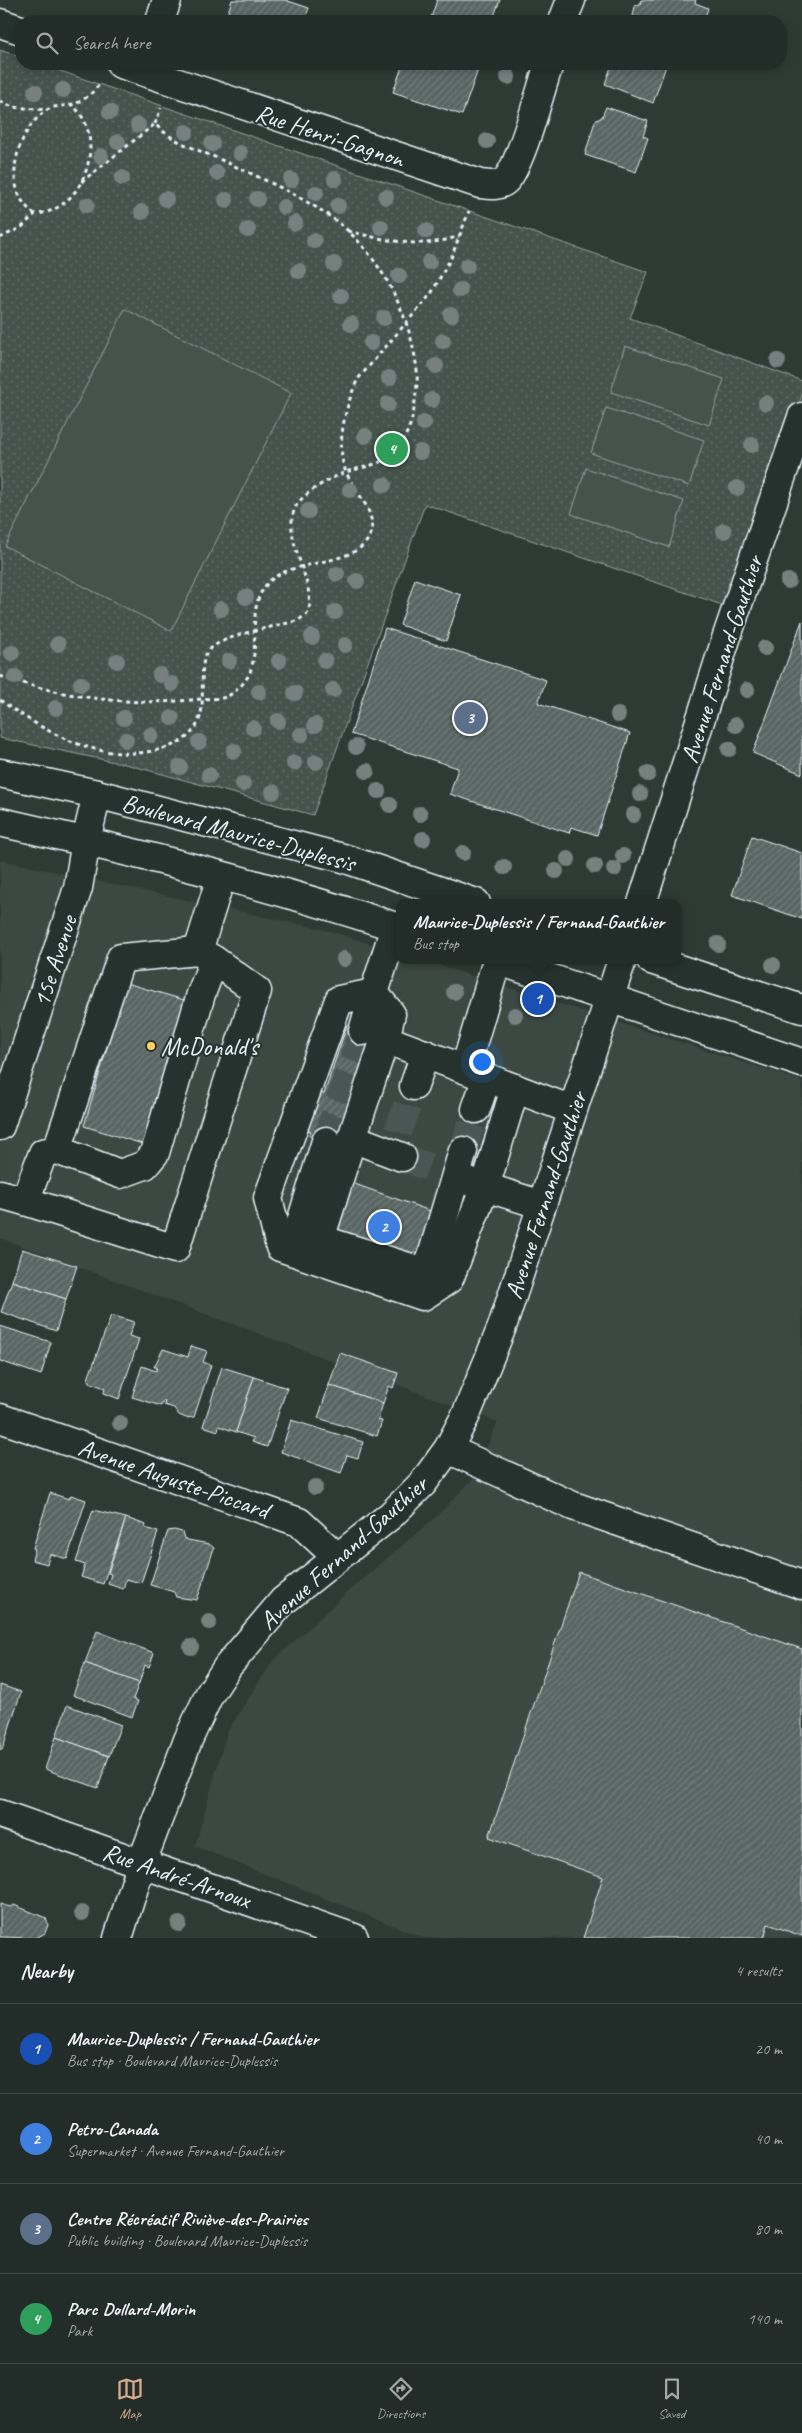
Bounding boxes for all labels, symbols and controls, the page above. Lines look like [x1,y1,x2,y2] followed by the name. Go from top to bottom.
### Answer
[15,15,787,70] search box
[33,29,61,57] icon: search
[73,31,150,55] text: Search here
[251,97,410,176] street label: Rue Henri-Gagnon
[376,430,408,468] pin: 4
[673,550,771,767] street label: Avenue Fernand-Gauthier
[454,699,486,737] pin: 3
[119,786,361,880] street label: Boulevard Maurice-Duplessis
[396,899,681,964] popup
[25,910,85,1011] street label: 15e Avenue
[413,910,664,934] text: Maurice-Duplessis / Fernand-Gauthier
[413,934,459,954] text: Bus stop
[522,980,554,1018] pin: 1
[161,1031,260,1063] place label: McDonald's
[145,1040,157,1052] marker: McDonald's
[469,1049,495,1075] your location
[497,1086,595,1303] street label: Avenue Fernand-Gauthier
[368,1208,400,1246] pin: 2
[74,1431,277,1528] street label: Avenue Auguste-Piccard
[253,1467,436,1637] street label: Avenue Fernand-Gauthier
[99,1836,257,1917] street label: Rue André-Arnoux
[20,1958,73,1984] text: Nearby
[735,1961,782,1981] text: 4 results
[67,2027,318,2051] text: Maurice-Duplessis / Fernand-Gauthier
[32,2039,40,2059] text: 1
[755,2039,782,2059] text: 20 m
[67,2051,277,2071] text: Bus stop · Boulevard Maurice-Duplessis
[67,2117,158,2141] text: Petro-Canada
[32,2129,40,2149] text: 2
[755,2129,782,2149] text: 40 m
[67,2141,284,2161] text: Supermarket · Avenue Fernand-Gauthier
[67,2207,308,2231] text: Centre Récréatif Riviève-des-Prairies
[32,2219,40,2239] text: 3
[755,2219,782,2239] text: 80 m
[67,2231,307,2251] text: Public building · Boulevard Maurice-Duplessis
[67,2297,195,2321] text: Parc Dollard-Morin
[32,2309,40,2329] text: 4
[748,2309,782,2329] text: 140 m
[67,2321,92,2341] text: Park
[116,2375,144,2422] tab: Map
[377,2375,425,2422] tab: Directions
[658,2375,686,2422] tab: Saved

